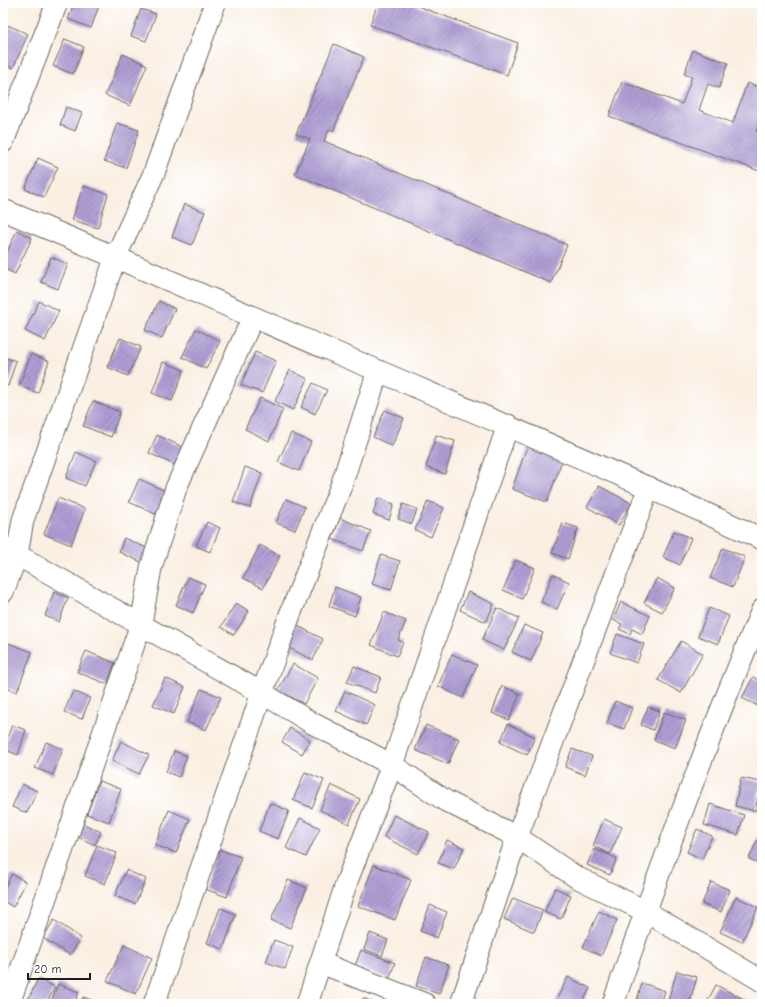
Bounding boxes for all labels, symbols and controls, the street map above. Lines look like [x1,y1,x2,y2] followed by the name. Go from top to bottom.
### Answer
[28,955,90,981] scale bar
[34,962,62,976] text: 20 m

